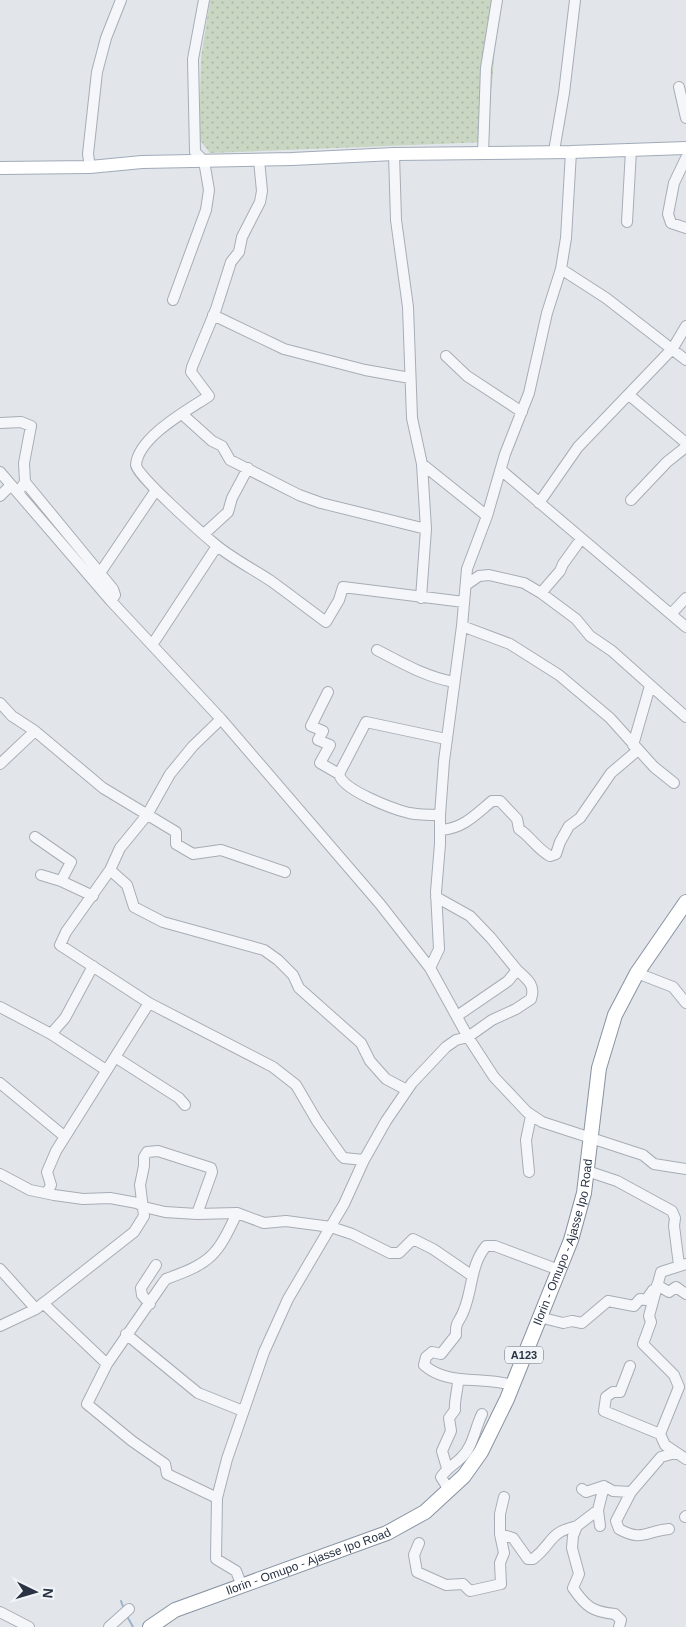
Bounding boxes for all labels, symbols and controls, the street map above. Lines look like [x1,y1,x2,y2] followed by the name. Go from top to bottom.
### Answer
[530,1158,595,1327] street label: Ilorin - Omupo - Ajasse Ipo Road
[505,1346,543,1364] road number: A123
[224,1525,393,1598] street label: Ilorin - Omupo - Ajasse Ipo Road
[10,1567,60,1617] north arrow
[40,1587,56,1599] text: N

